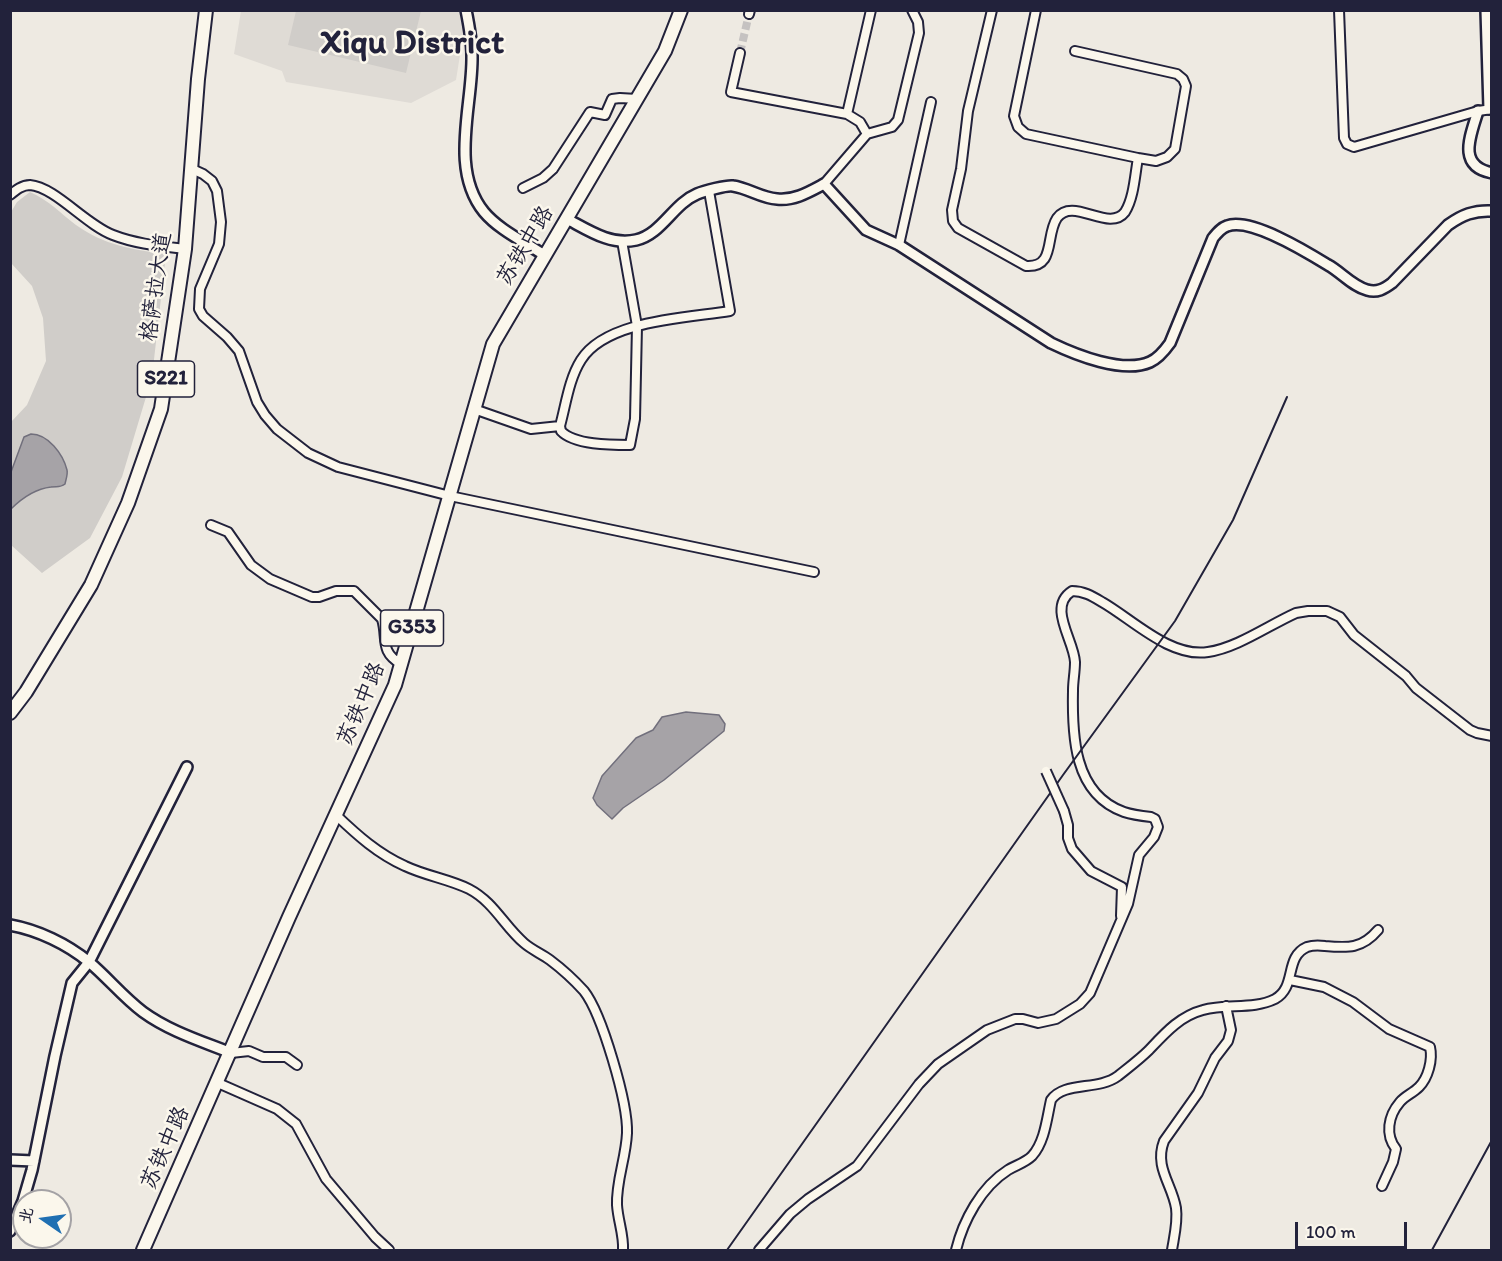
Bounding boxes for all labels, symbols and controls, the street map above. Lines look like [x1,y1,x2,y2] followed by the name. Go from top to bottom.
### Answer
[320,24,504,64] district label: Xiqu District
[492,201,560,291] street label: 苏铁中路
[136,231,178,343] street label: 格萨拉大道
[138,361,195,397] road number: S221
[380,610,444,646] road number: G353
[333,658,391,750] street label: 苏铁中路
[136,1102,196,1194] street label: 苏铁中路
[12,1189,72,1249] north arrow
[15,1205,37,1225] text: 北
[1298,1210,1410,1248] scale bar
[1306,1221,1356,1243] text: 100 m

